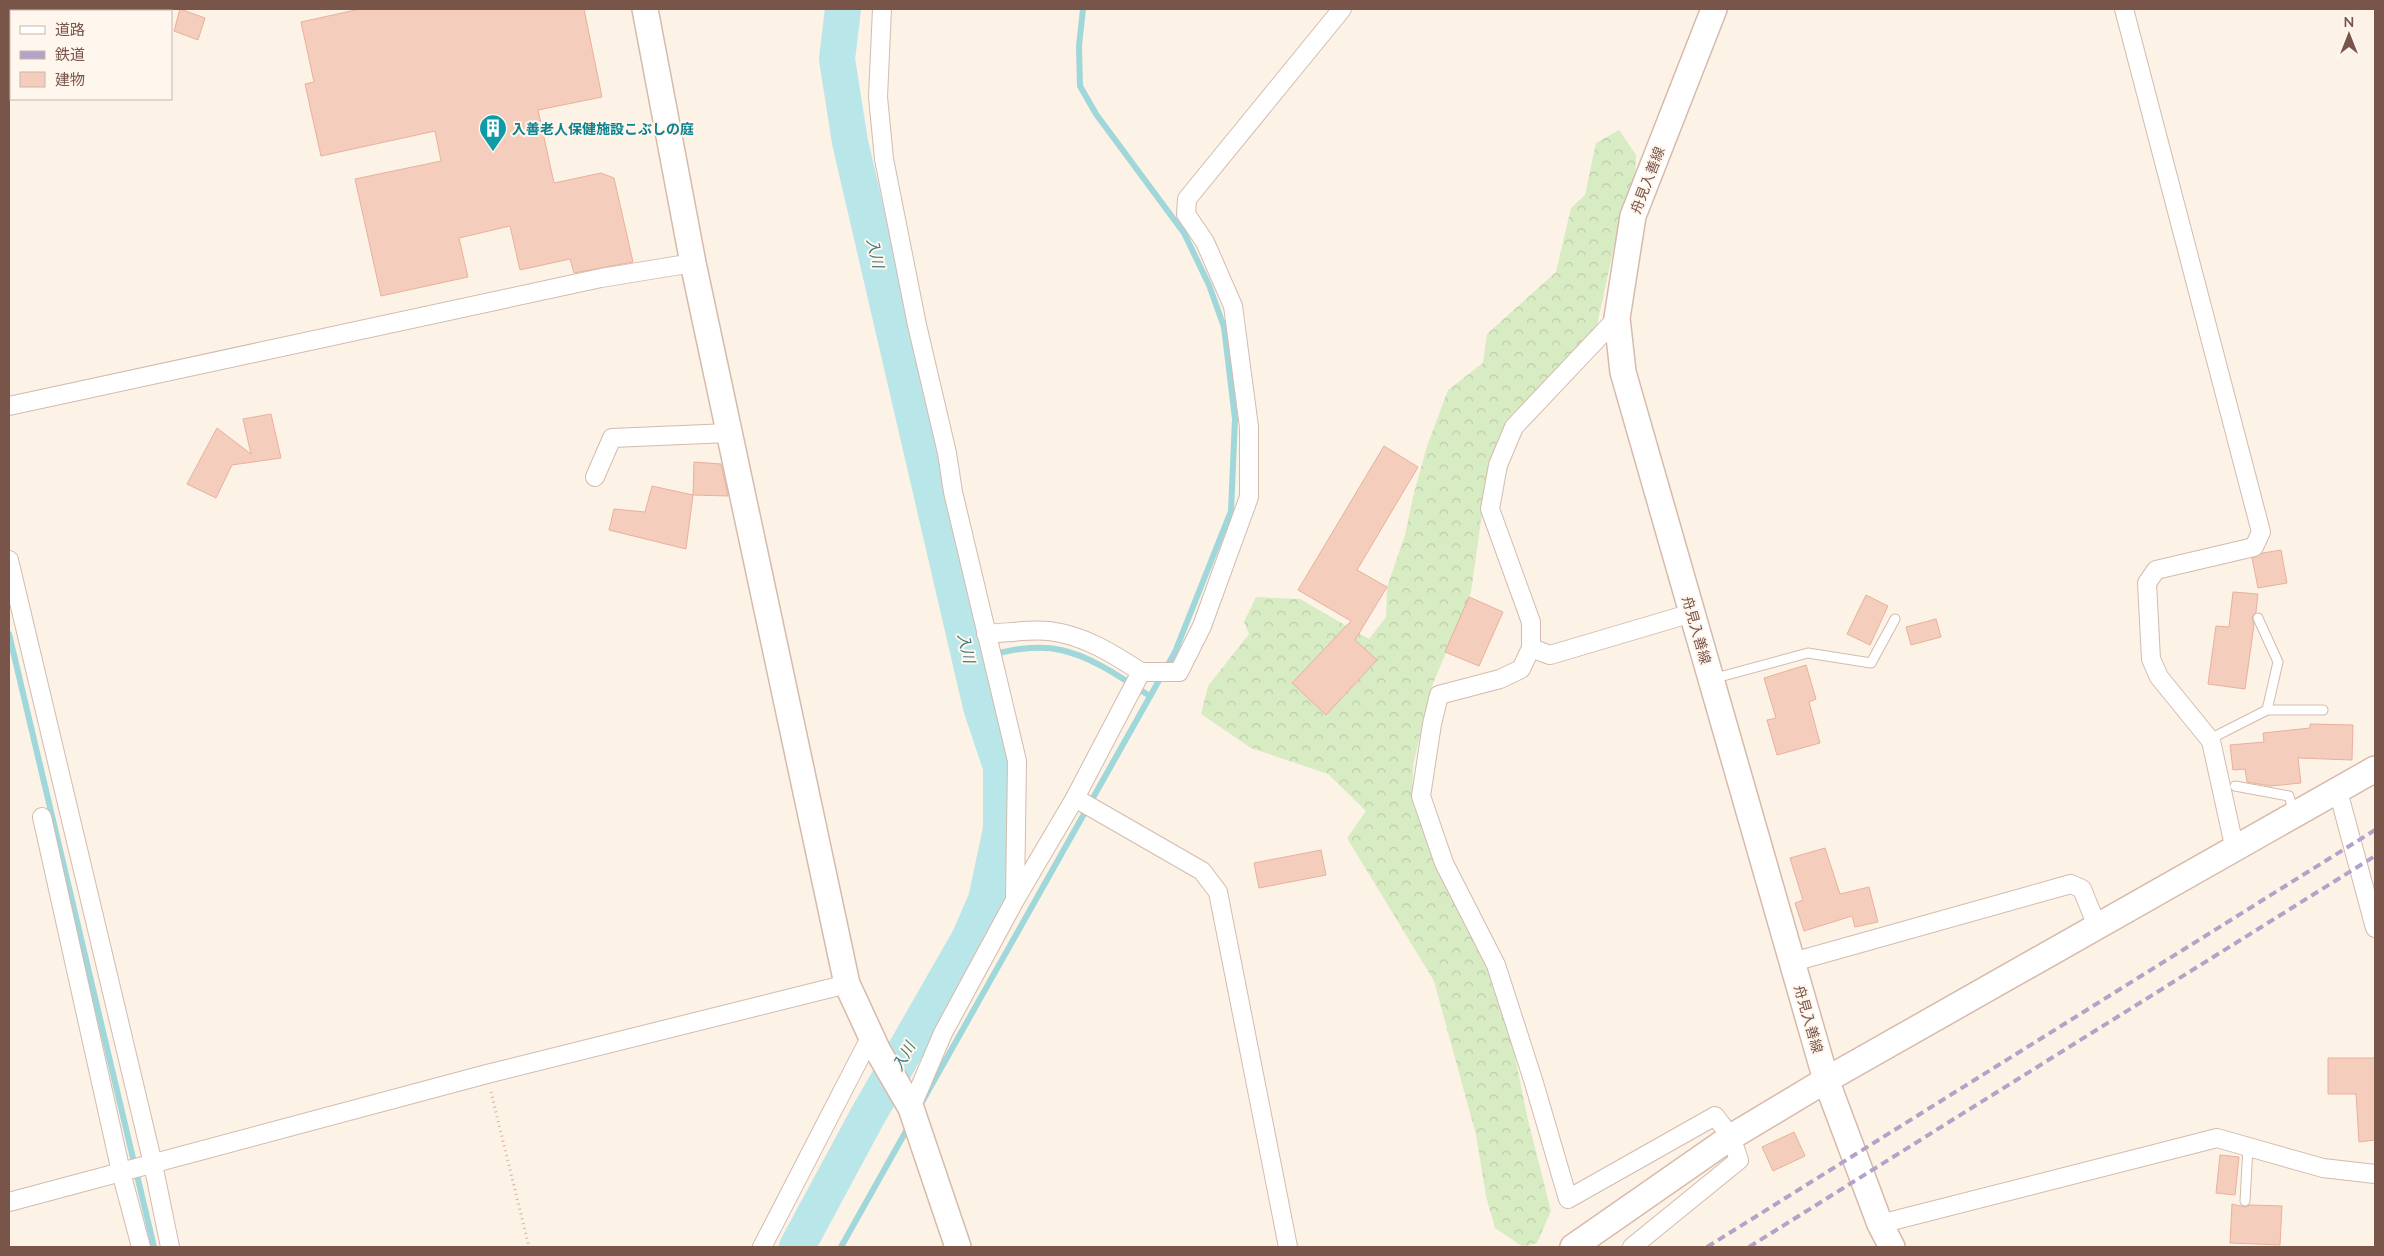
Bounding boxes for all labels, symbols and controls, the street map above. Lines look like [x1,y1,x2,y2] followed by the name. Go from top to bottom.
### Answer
[10,10,172,100] legend
[2324,10,2374,60] north arrow
[2344,13,2354,30] text: N
[55,20,85,38] text: 道路
[55,45,85,63] text: 鉄道
[55,70,85,88] text: 建物
[478,113,508,152] building icon: 入善老人保健施設こぶしの庭
[512,120,694,137] place label: 入善老人保健施設こぶしの庭
[1627,144,1667,216] street label: 舟見入善線
[864,236,889,272] water label: 入川
[1679,594,1715,666] street label: 舟見入善線
[955,631,980,667] water label: 入川
[1791,983,1827,1055] street label: 舟見入善線
[888,1037,919,1073] water label: 入川

